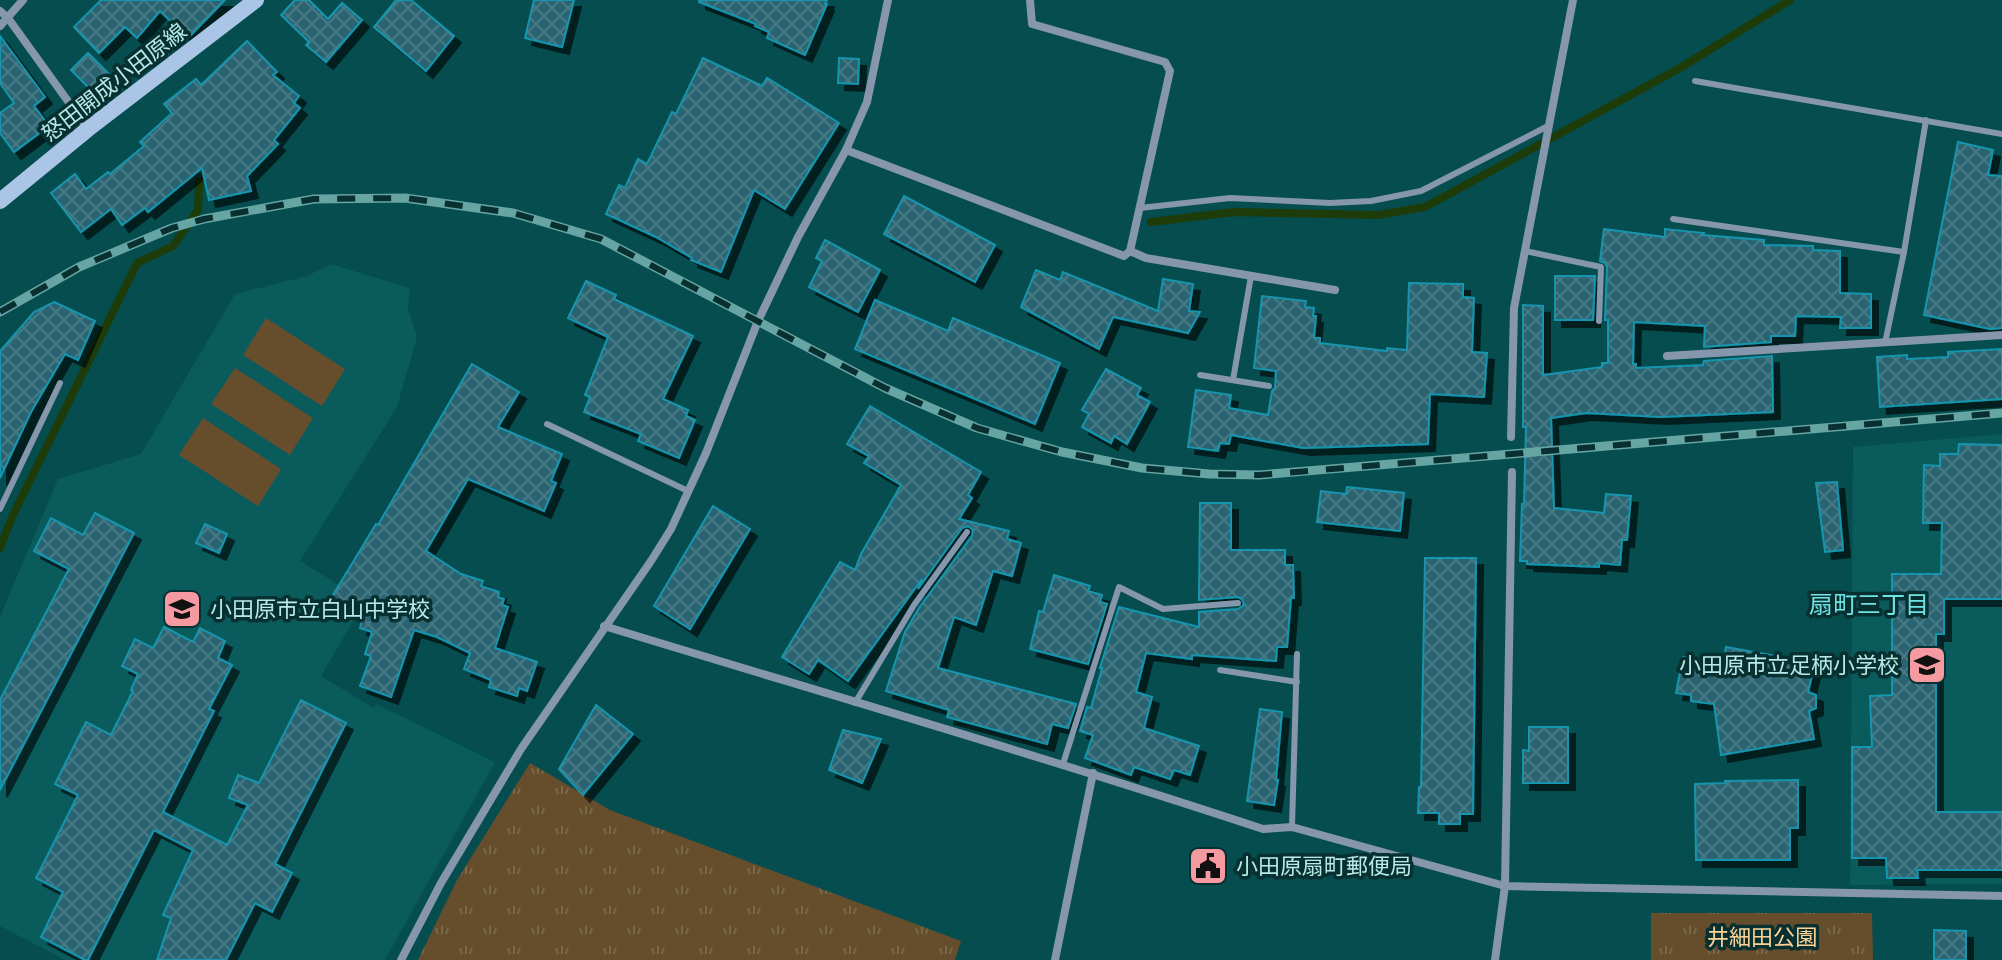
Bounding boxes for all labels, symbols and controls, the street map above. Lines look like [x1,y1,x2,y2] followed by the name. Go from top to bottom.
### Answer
[37,18,192,147] street label: 怒田開成小田原線
[161,588,203,630] school or university icon: 小田原市立白山中学校
[1809,591,1929,619] district label: 扇町三丁目
[210,596,430,623] place label: 小田原市立白山中学校
[1906,644,1948,686] school or university icon: 小田原市立足柄小学校
[1679,652,1899,679] place label: 小田原市立足柄小学校
[1187,845,1229,887] public building icon: 小田原扇町郵便局
[1236,853,1412,880] place label: 小田原扇町郵便局
[1707,924,1817,951] park label: 井細田公園

